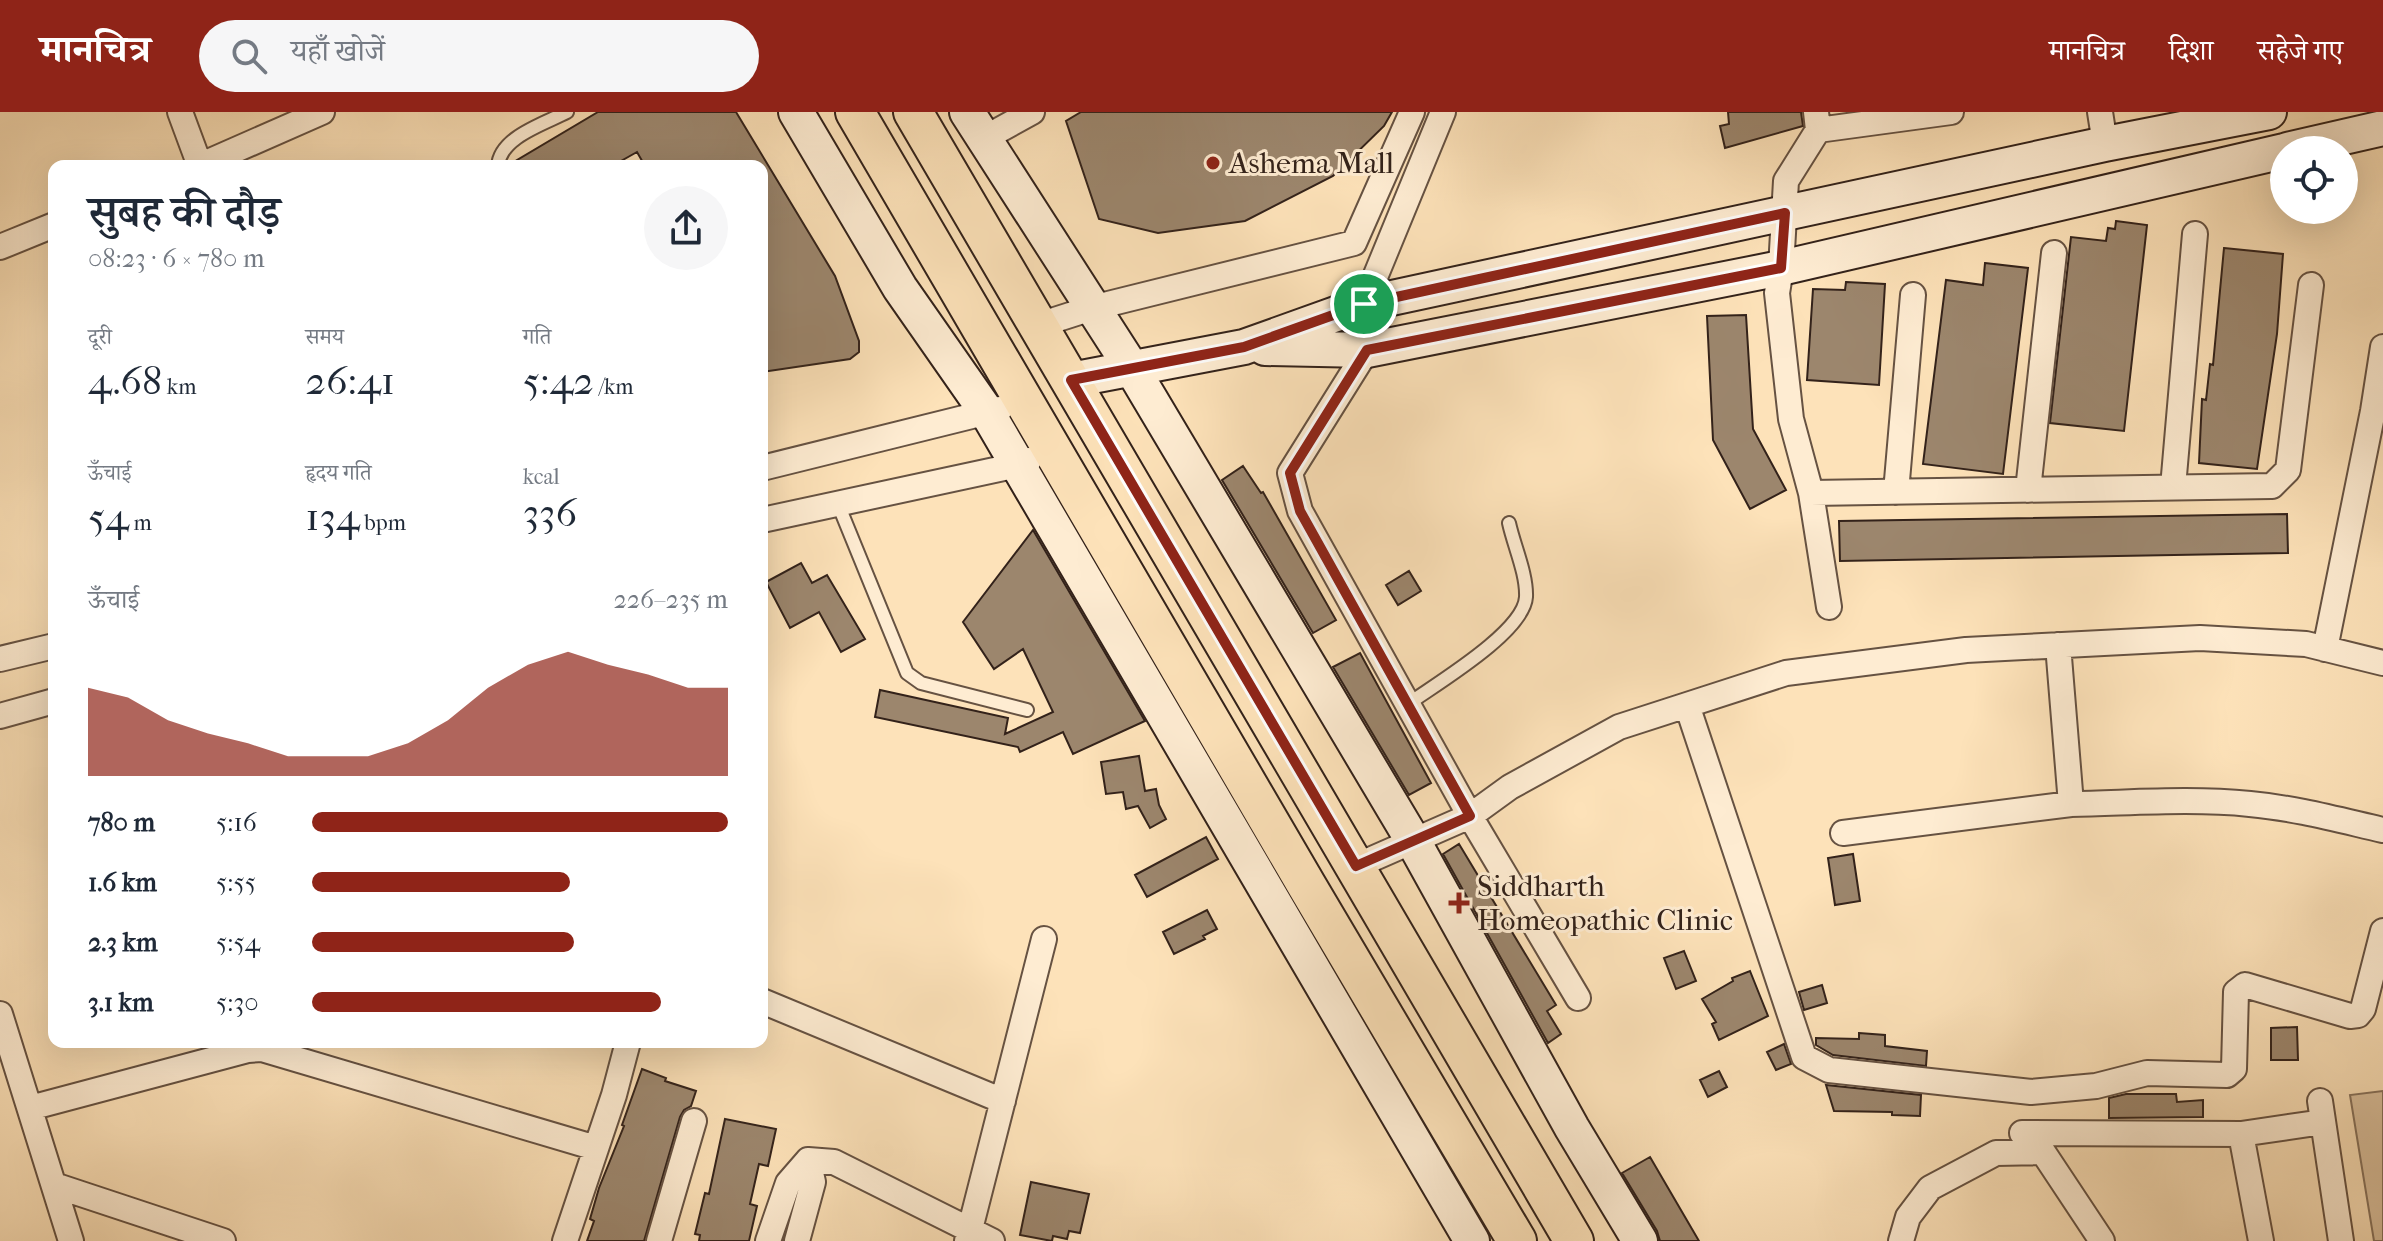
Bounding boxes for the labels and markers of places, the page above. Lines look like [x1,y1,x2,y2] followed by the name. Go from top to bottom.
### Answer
[1228,146,1394,181] place label: Ashema Mall
[1204,154,1222,172] marker: Ashema Mall
[1330,270,1398,338] pin
[1477,869,1733,938] place label: Siddharth Homeopathic Clinic
[1448,892,1470,914] marker: Siddharth Homeopathic Clinic

